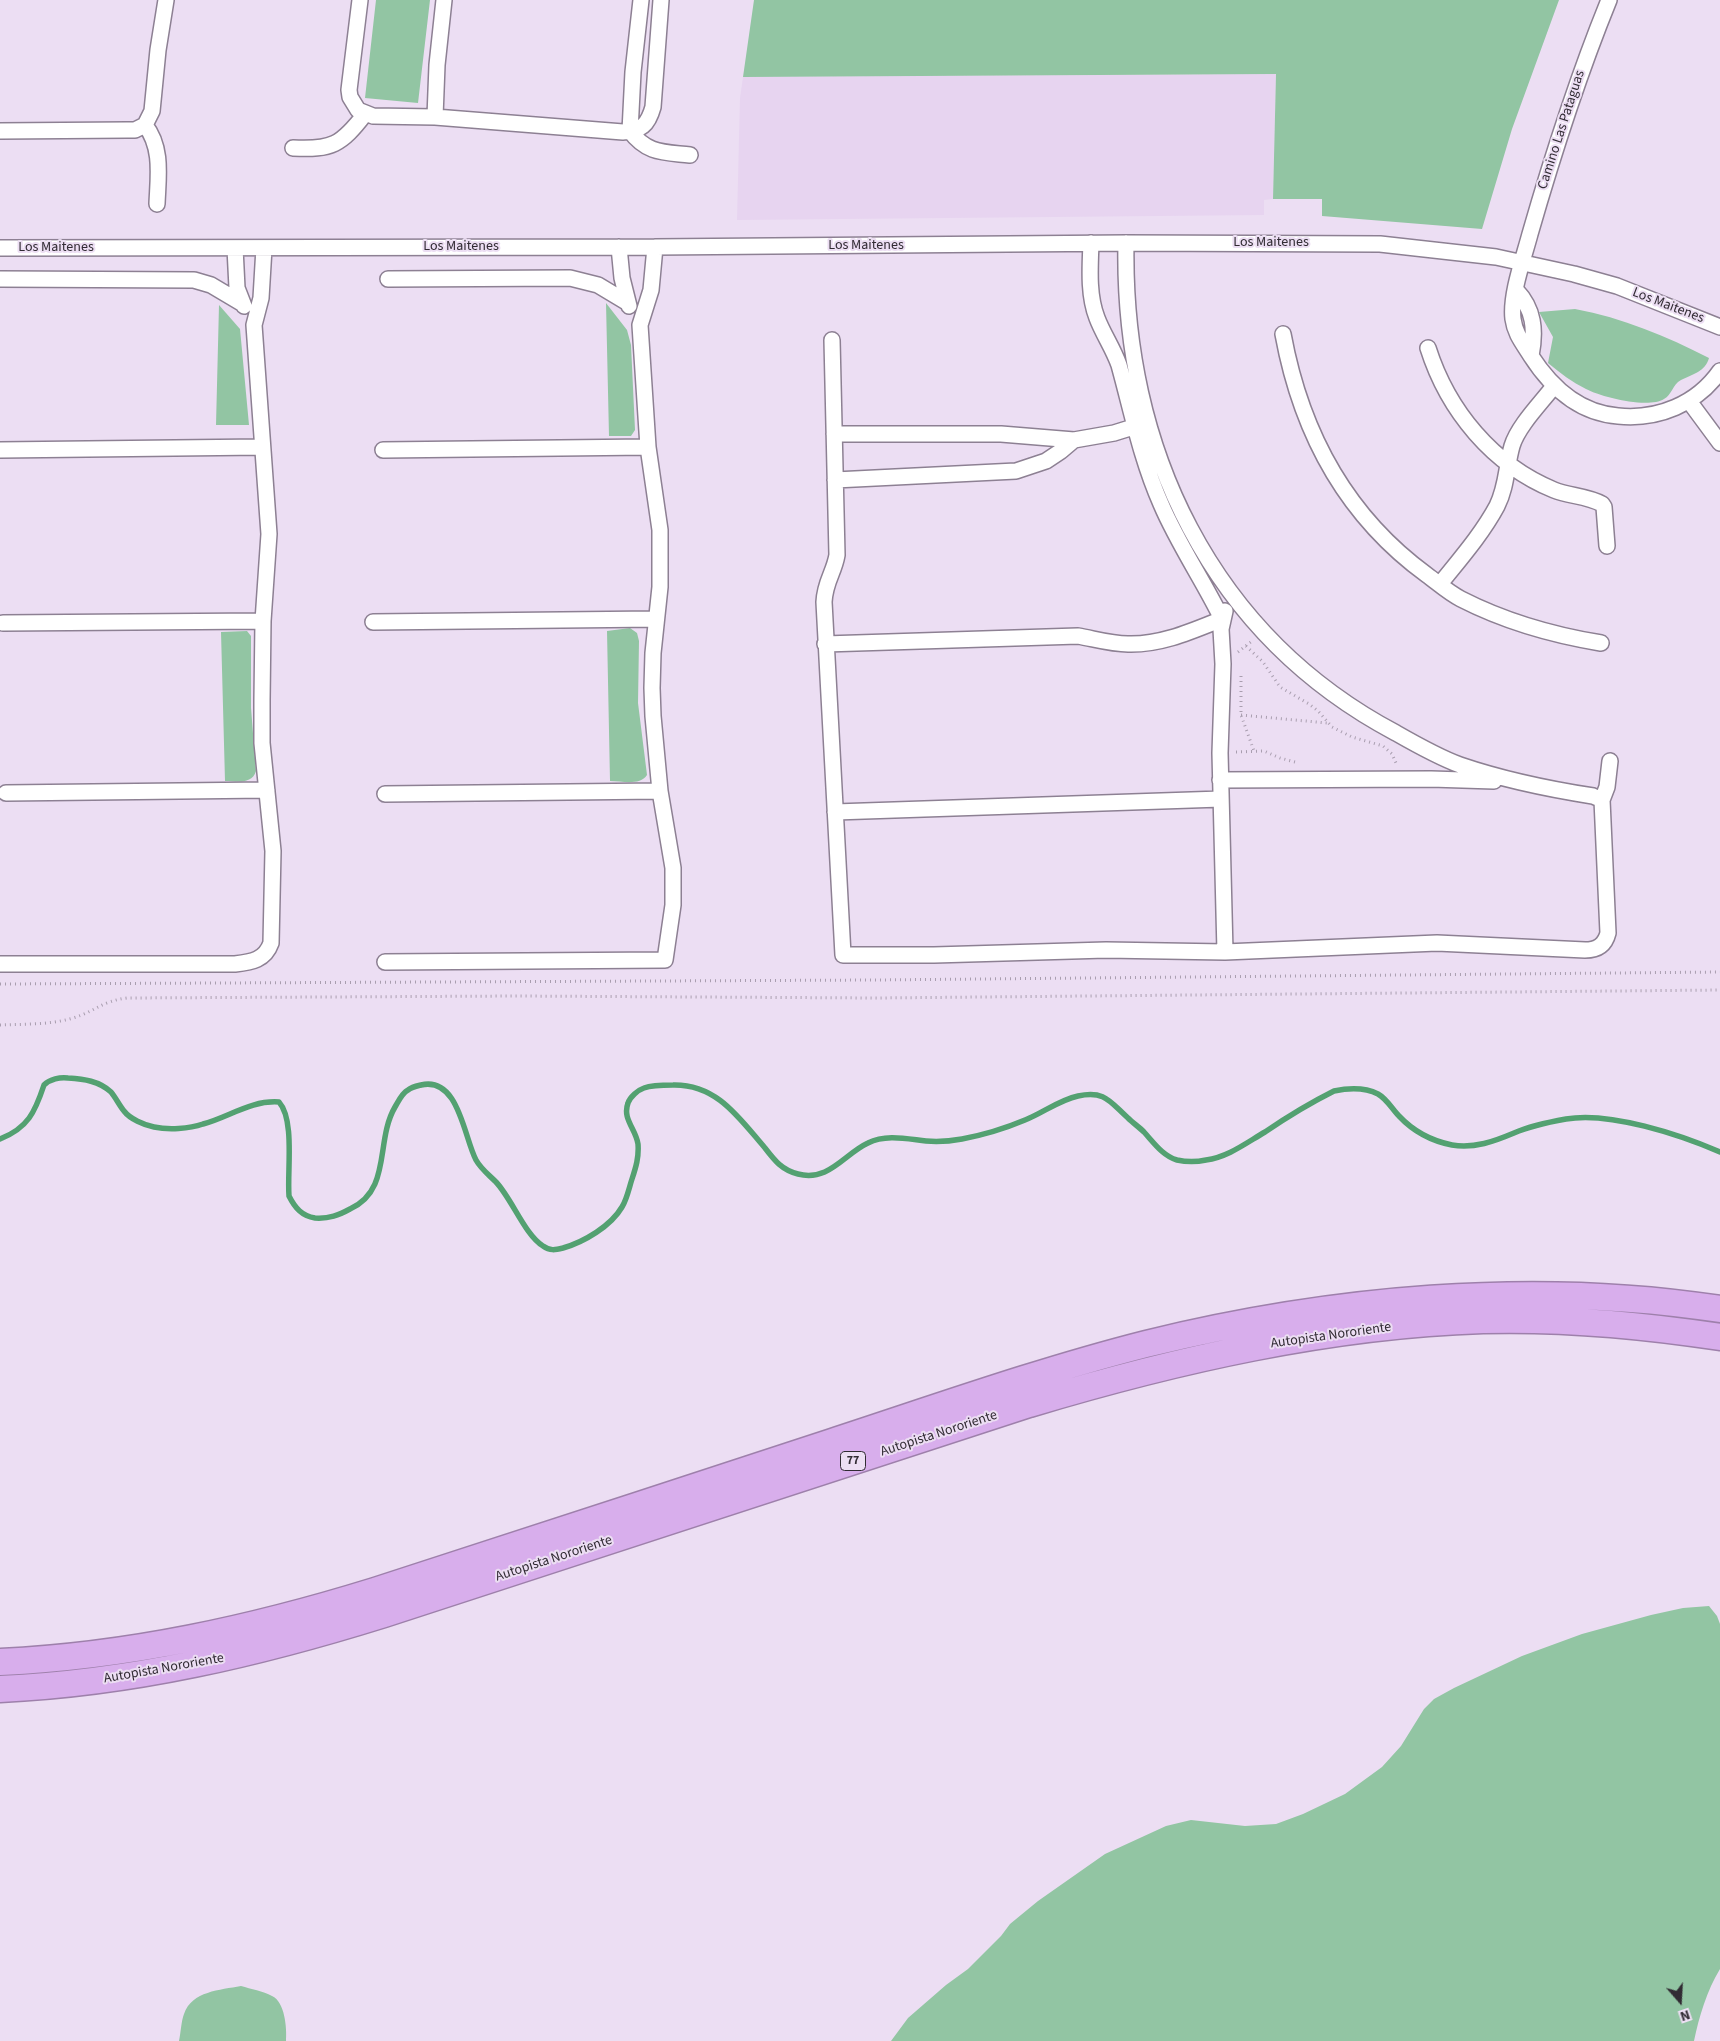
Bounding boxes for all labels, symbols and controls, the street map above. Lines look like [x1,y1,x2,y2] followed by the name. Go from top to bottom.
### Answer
[1535,68,1589,192] street label: Camino Las Pataguas
[1233,235,1309,251] street label: Los Maitenes
[828,238,904,254] street label: Los Maitenes
[423,239,499,255] street label: Los Maitenes
[18,240,94,256] street label: Los Maitenes
[1630,285,1706,327] street label: Los Maitenes
[1270,1319,1392,1353] street label: Autopista Nororiente
[879,1407,999,1461] street label: Autopista Nororiente
[840,1452,866,1470] road number: 77
[494,1532,614,1586] street label: Autopista Nororiente
[103,1650,225,1688] street label: Autopista Nororiente
[1655,1976,1705,2026] north arrow
[1677,2004,1693,2026] text: N

